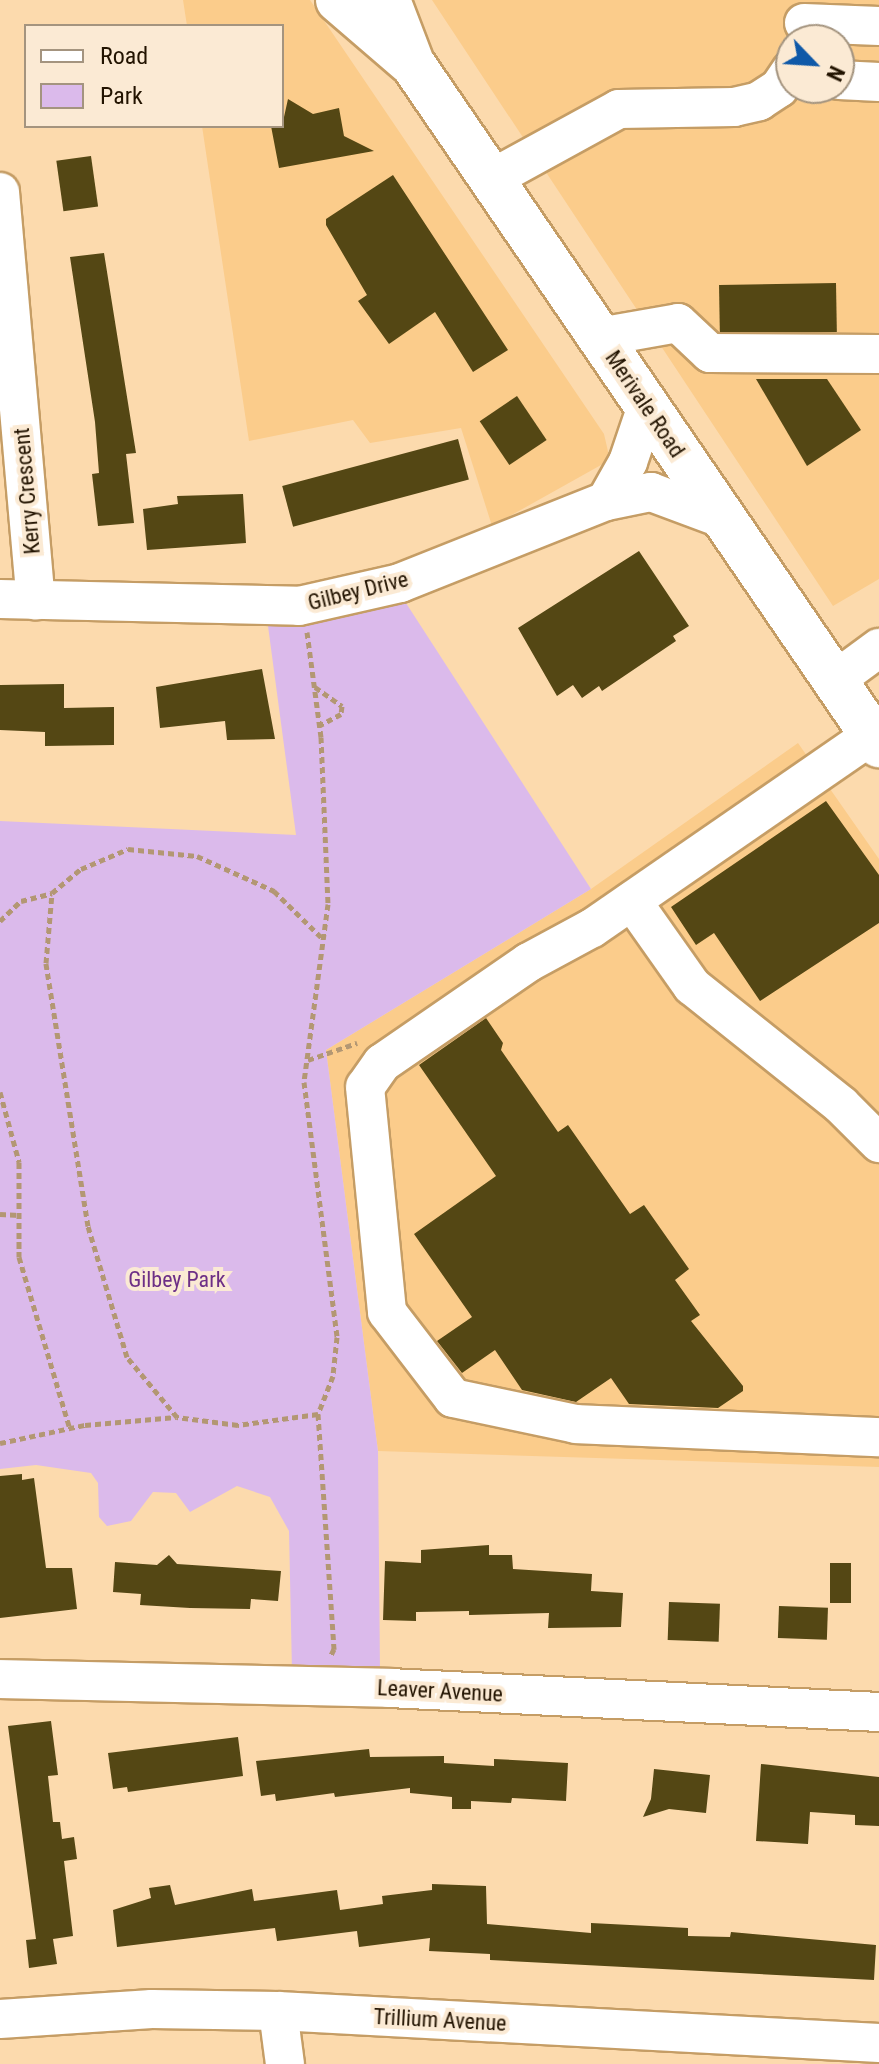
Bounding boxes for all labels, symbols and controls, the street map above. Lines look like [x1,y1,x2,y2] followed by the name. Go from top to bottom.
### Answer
[24,24,284,128] legend
[775,24,855,104] north arrow
[100,42,148,70] text: Road
[821,62,850,85] text: N
[100,82,143,110] text: Park
[600,346,690,462] street label: Merivale Road
[8,427,46,555] street label: Kerry Crescent
[305,566,411,616] street label: Gilbey Drive
[128,1267,226,1293] park label: Gilbey Park
[376,1675,504,1707] street label: Leaver Avenue
[373,2003,507,2037] street label: Trillium Avenue

